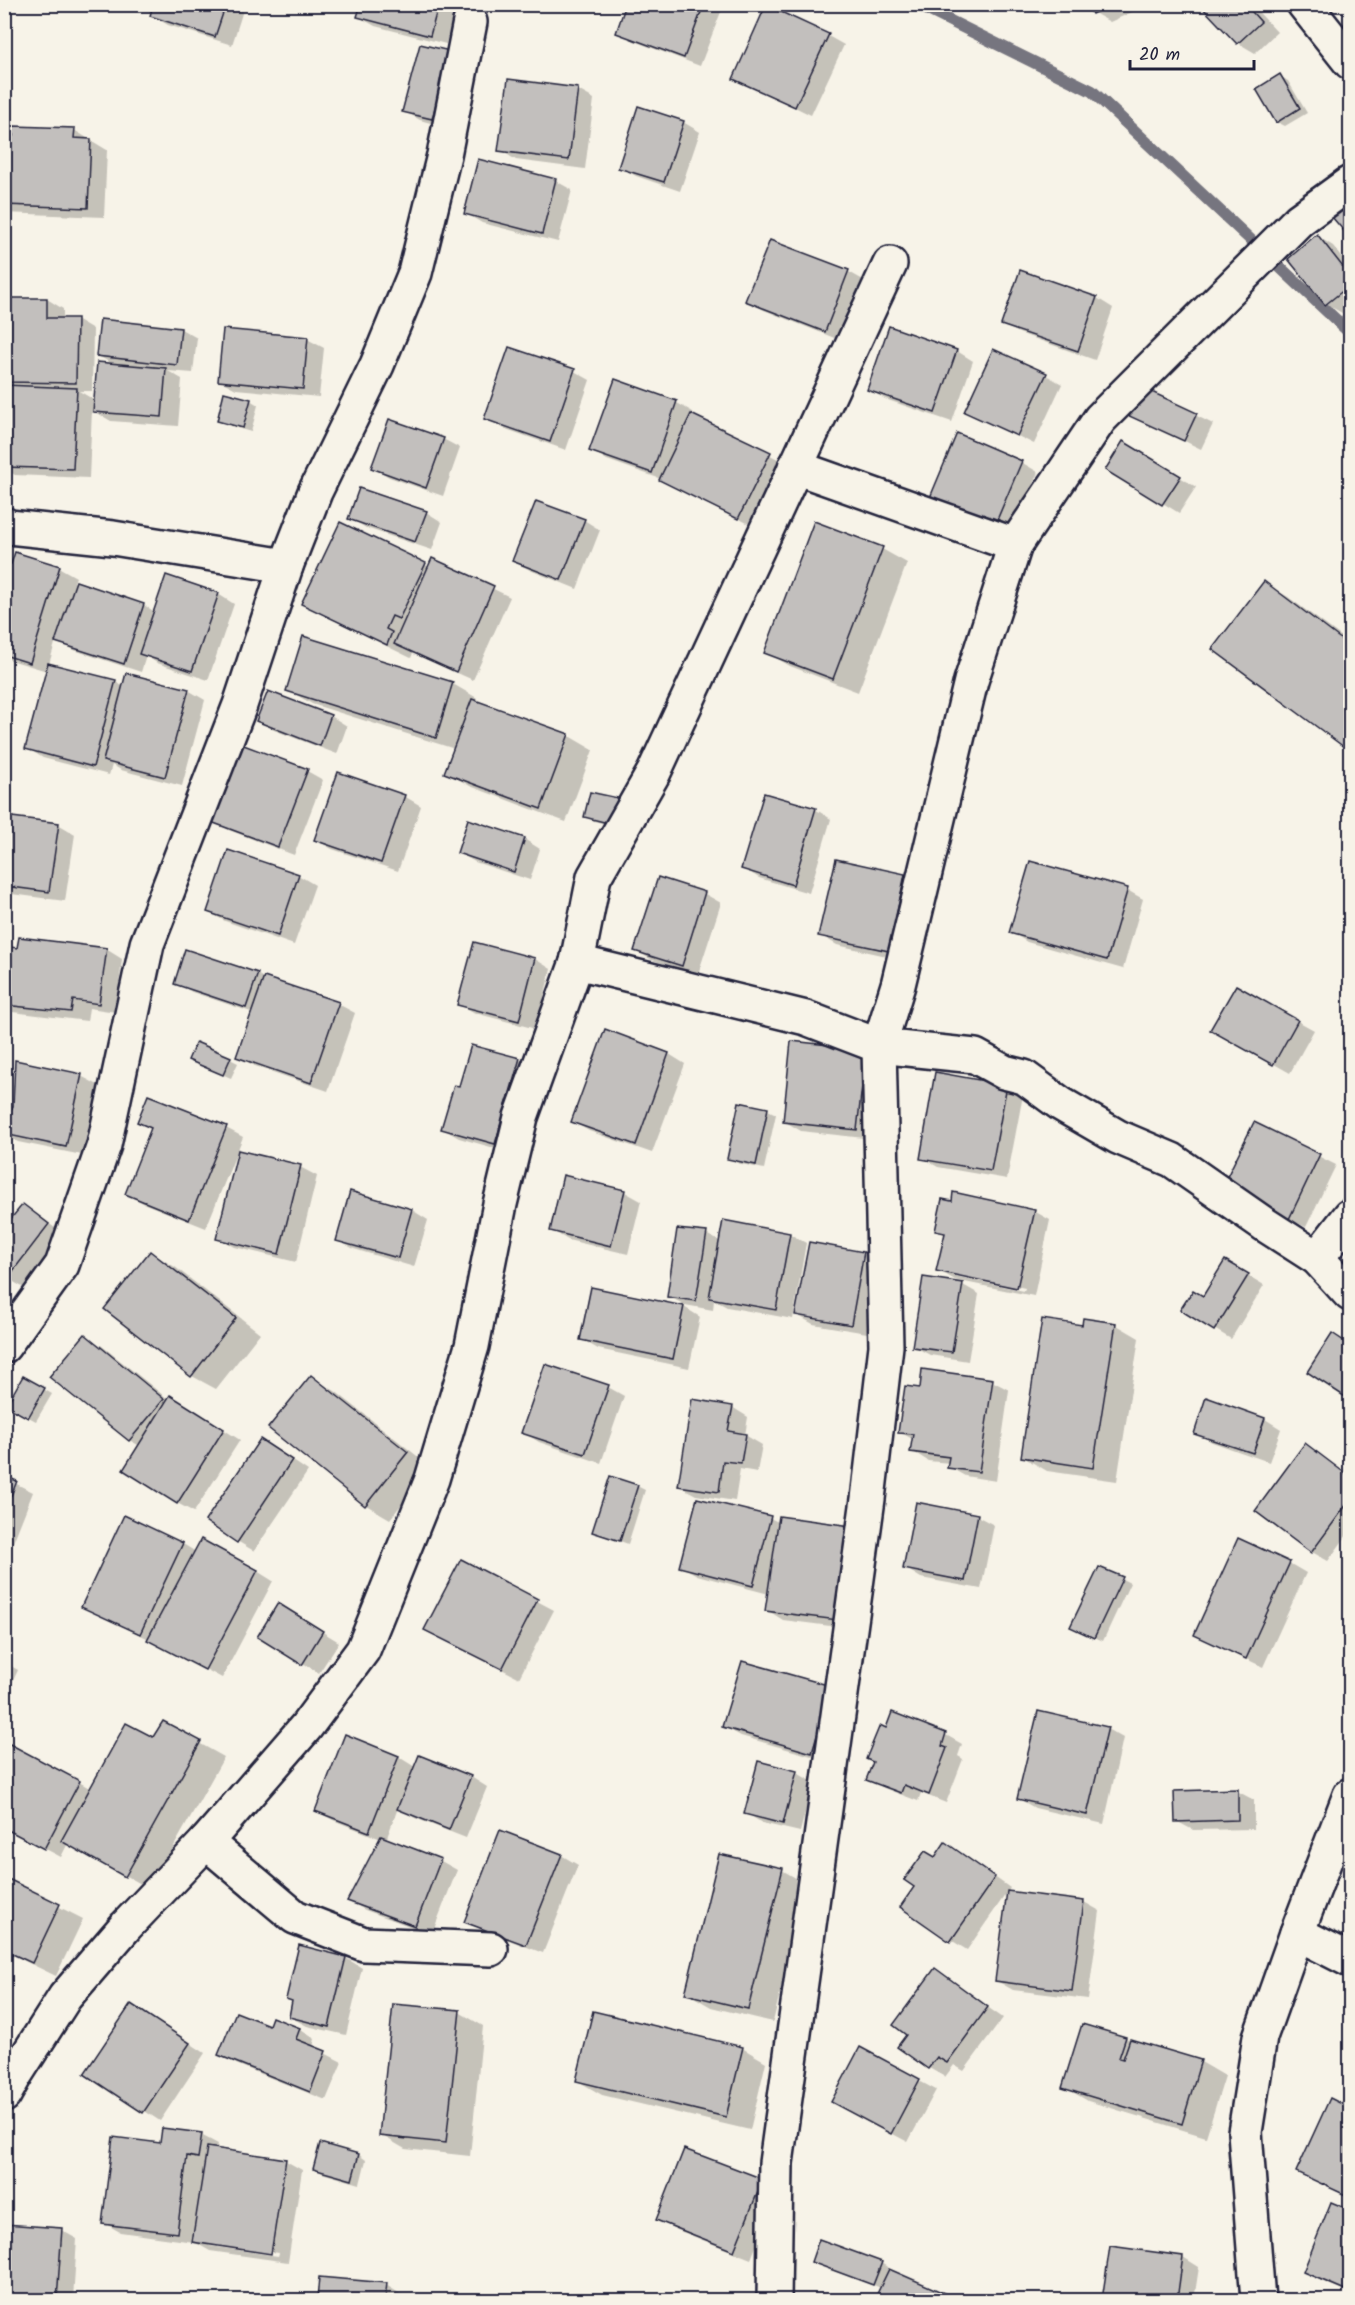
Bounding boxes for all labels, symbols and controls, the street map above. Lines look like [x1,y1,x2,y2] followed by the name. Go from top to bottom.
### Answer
[1130,33,1254,71] scale bar
[1139,41,1180,70] text: 20 m

